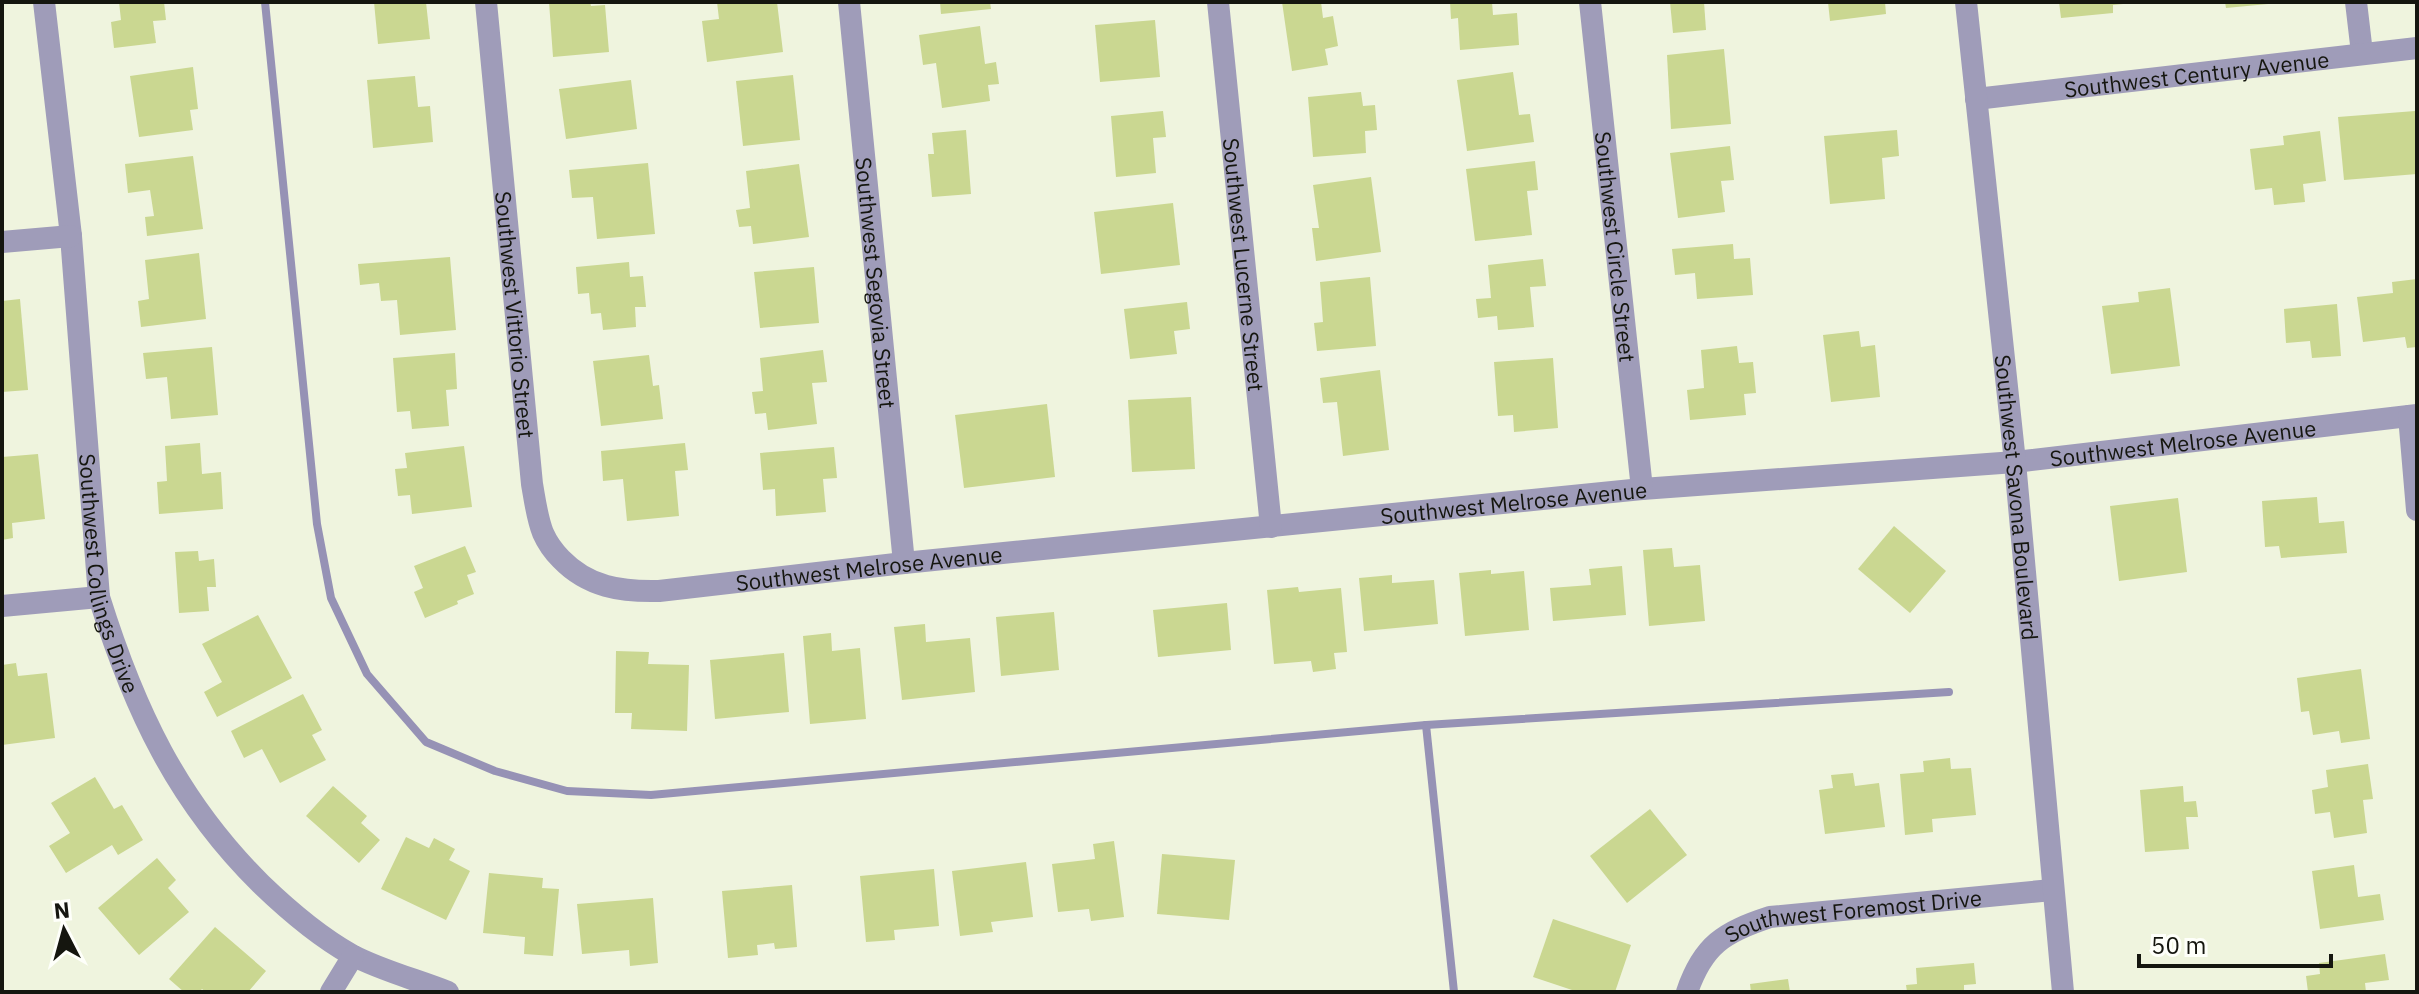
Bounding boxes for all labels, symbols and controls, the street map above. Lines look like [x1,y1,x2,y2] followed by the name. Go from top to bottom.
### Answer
[2062,44,2331,103] street label: Southwest Century Avenue
[1589,130,1643,364] street label: Southwest Circle Street
[1217,137,1272,393] street label: Southwest Lucerne Street
[850,156,903,410] street label: Southwest Segovia Street
[490,190,542,439] street label: Southwest Vittorio Street
[1989,353,2046,642] street label: Southwest Savona Boulevard
[2048,412,2318,472] street label: Southwest Melrose Avenue
[73,452,147,697] street label: Southwest Collings Drive
[1379,474,1648,530] street label: Southwest Melrose Avenue
[734,539,1004,597] street label: Southwest Melrose Avenue
[1719,882,1983,948] street label: Southwest Foremost Drive
[24,890,104,970] north arrow
[52,894,71,925] text: N
[2139,918,2331,968] scale bar
[2151,929,2206,961] text: 50 m

